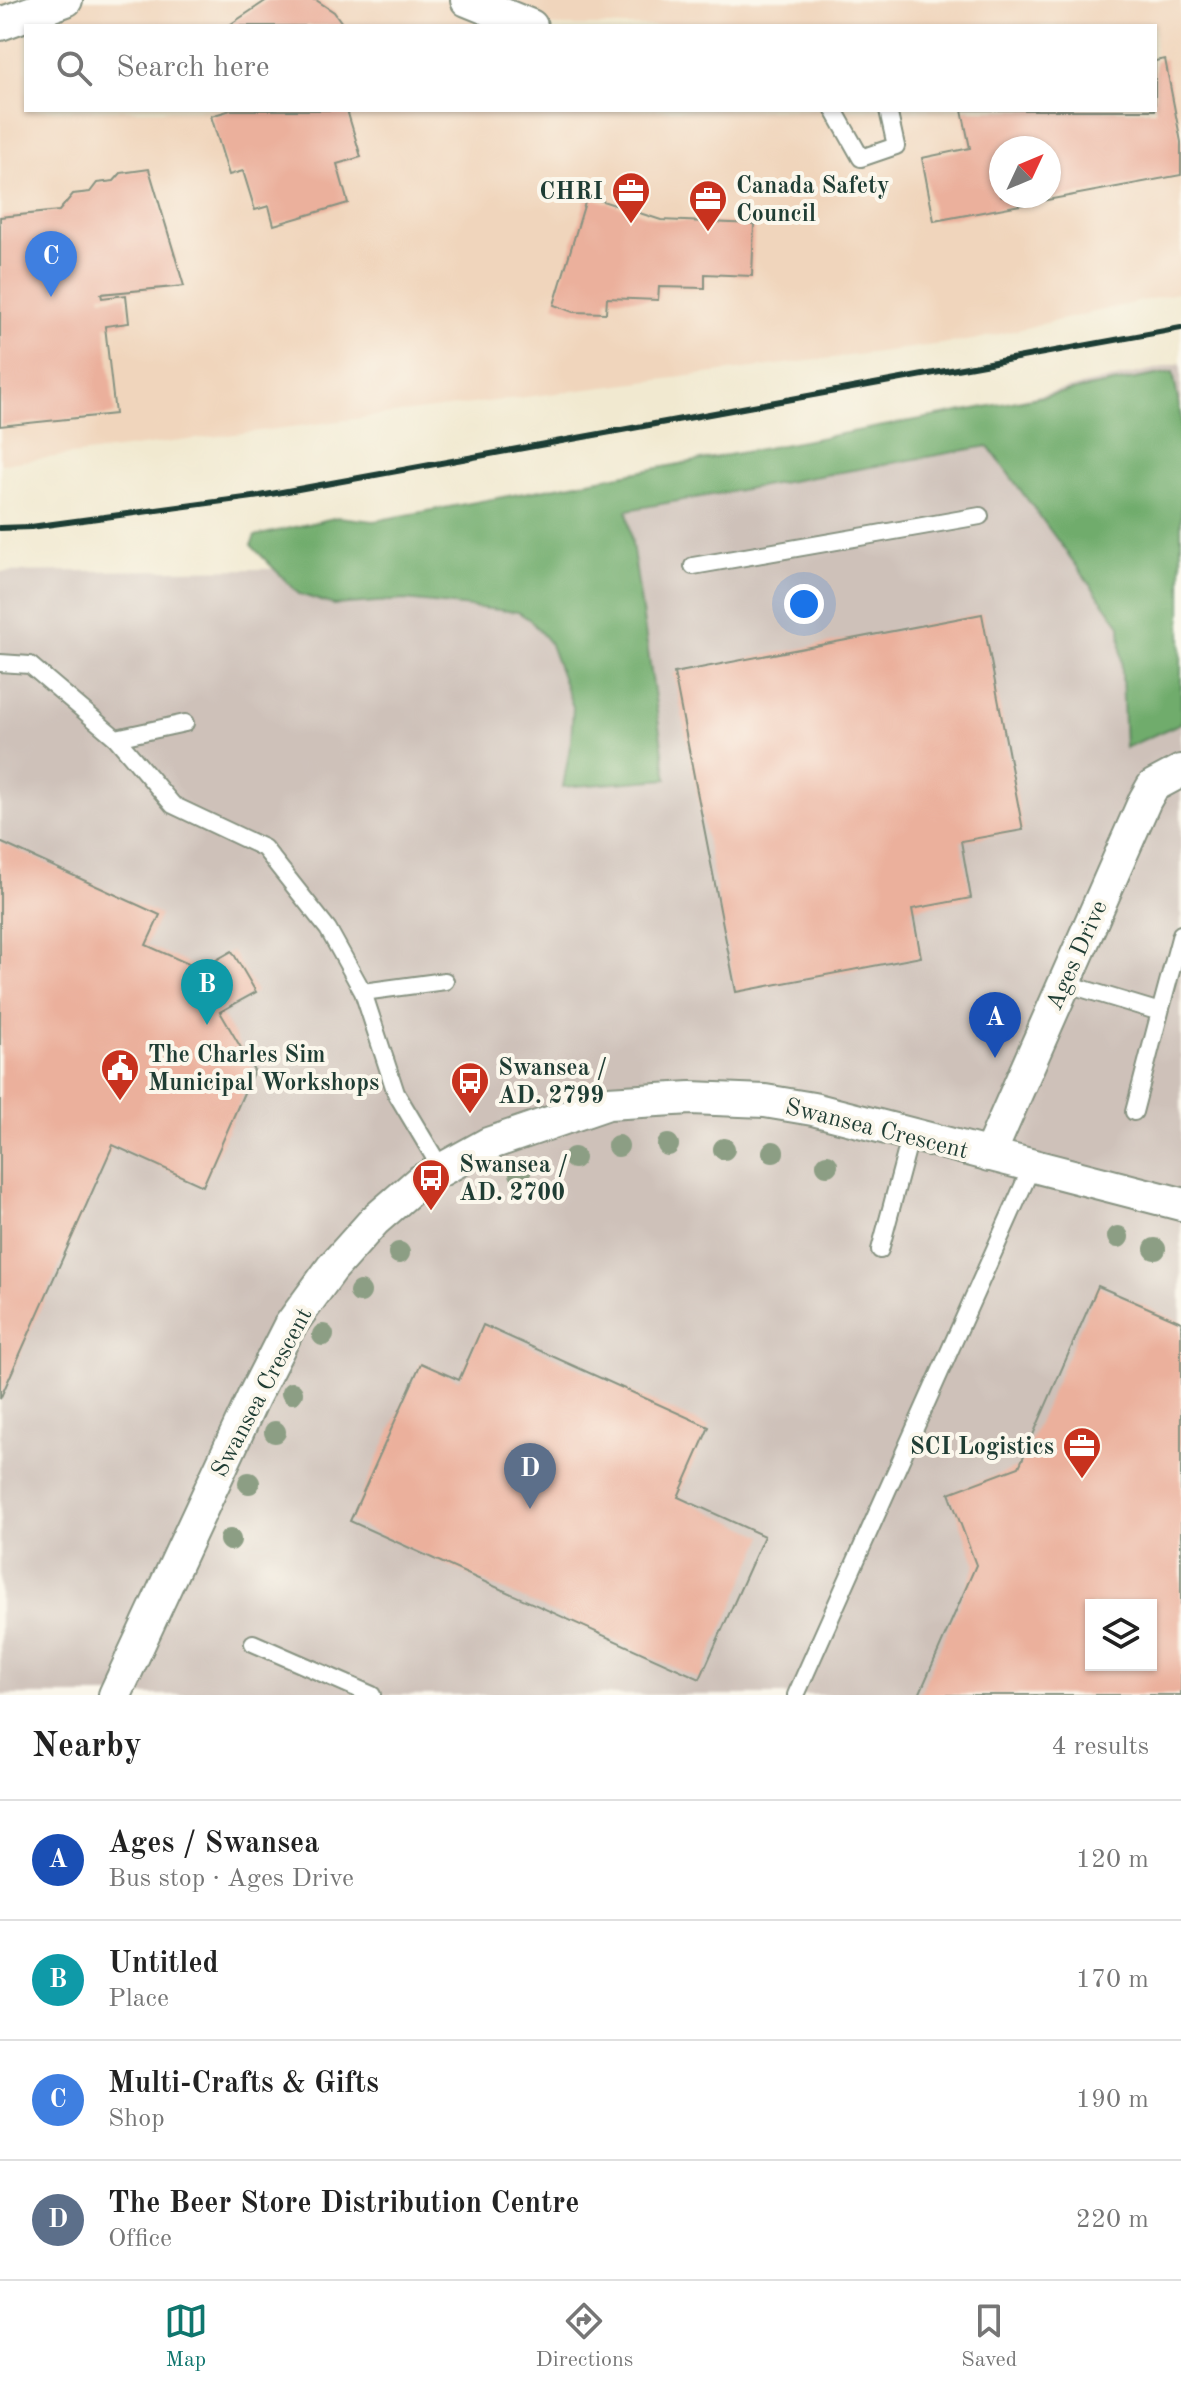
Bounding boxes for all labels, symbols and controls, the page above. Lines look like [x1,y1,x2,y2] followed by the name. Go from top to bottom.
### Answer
[24,24,1157,112] search box
[52,46,96,90] icon: search
[116,53,270,83] text: Search here
[989,136,1061,208] north arrow
[610,170,652,225] office icon: CHRI
[736,175,890,227] place label: Canada Safety Council
[687,178,729,233] office icon: Canada Safety Council
[539,181,603,205] place label: CHRI
[25,231,77,297] pin: C
[784,584,824,624] your location
[1043,897,1113,1014] street label: Ages Drive
[181,959,233,1025] pin: B
[969,992,1021,1058] pin: A
[148,1044,379,1096] place label: The Charles Sim Municipal Workshops
[99,1047,141,1102] public building icon: The Charles Sim Municipal Workshops
[498,1057,607,1109] place label: Swansea / AD. 2799
[449,1060,491,1115] bus stop icon: Swansea / AD. 2799
[782,1096,971,1164] street label: Swansea Crescent
[459,1154,568,1206] place label: Swansea / AD. 2700
[410,1157,452,1212] bus stop icon: Swansea / AD. 2700
[208,1304,317,1481] street label: Swansea Crescent
[1061,1425,1103,1480] office icon: SCI Logistics
[910,1436,1054,1460] place label: SCI Logistics
[504,1443,556,1509] pin: D
[1085,1599,1157,1671] map controls
[1085,1599,1157,1671] button: layers
[32,1730,142,1764] text: Nearby
[1051,1734,1149,1760] text: 4 results
[108,1829,319,1859] text: Ages / Swansea
[48,1847,68,1873] text: A
[1076,1847,1149,1873] text: 120 m
[108,1866,354,1892] text: Bus stop · Ages Drive
[108,1949,219,1979] text: Untitled
[49,1967,67,1993] text: B
[1076,1967,1149,1993] text: 170 m
[108,1986,169,2012] text: Place
[108,2069,379,2099] text: Multi-Crafts & Gifts
[49,2087,67,2113] text: C
[1076,2087,1149,2113] text: 190 m
[108,2106,165,2132] text: Shop
[108,2189,579,2219] text: The Beer Store Distribution Centre
[48,2207,68,2233] text: D
[1076,2207,1149,2233] text: 220 m
[108,2226,172,2252] text: Office
[164,2299,208,2374] tab: Map
[536,2299,633,2374] tab: Directions
[961,2299,1017,2374] tab: Saved

